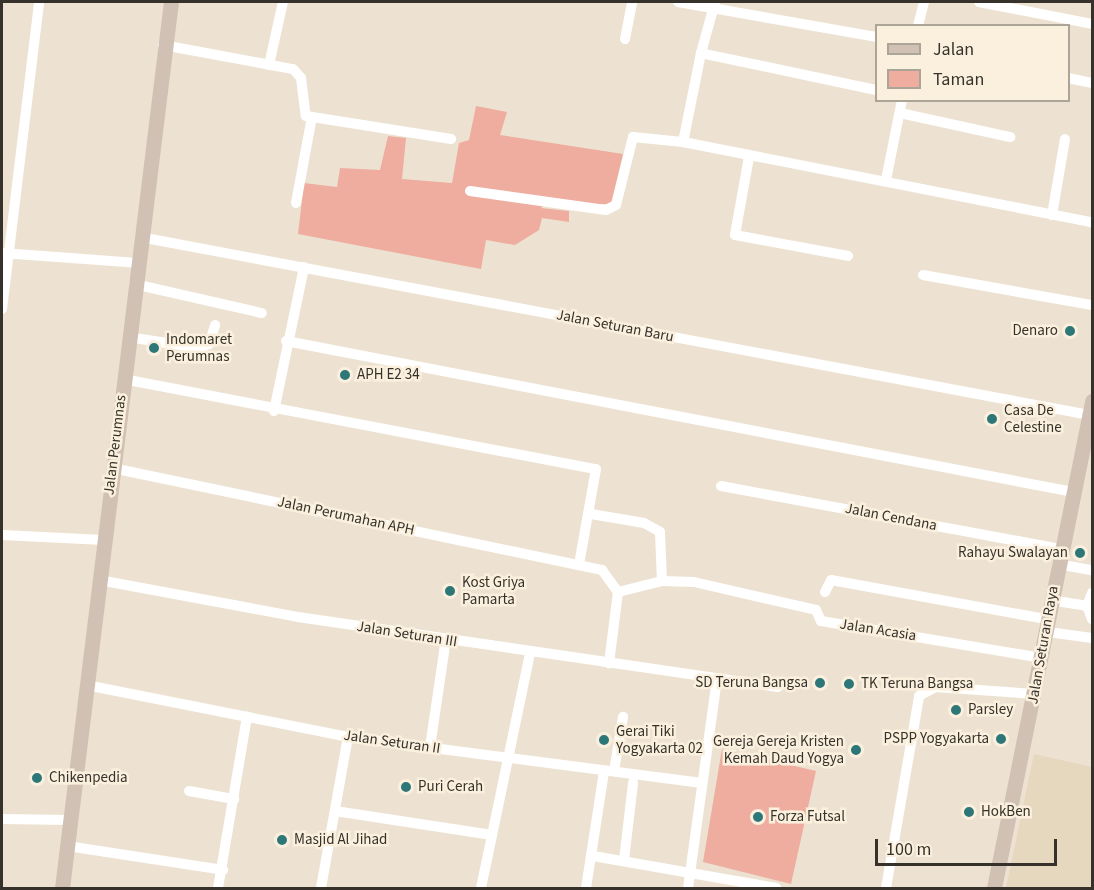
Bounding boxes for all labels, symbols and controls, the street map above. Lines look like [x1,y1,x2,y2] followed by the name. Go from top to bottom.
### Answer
[875,24,1070,102] legend
[933,37,974,62] text: Jalan
[933,67,984,92] text: Taman
[555,306,675,346] street label: Jalan Seturan Baru
[1012,322,1058,340] place label: Denaro
[1063,324,1077,338] marker: Denaro
[166,330,232,365] place label: Indomaret Perumnas
[147,341,161,355] marker: Indomaret Perumnas
[357,366,420,384] place label: APH E2 34
[338,368,352,382] marker: APH E2 34
[100,394,130,496] street label: Jalan Perumnas
[1004,401,1062,436] place label: Casa De Celestine
[985,412,999,426] marker: Casa De Celestine
[276,493,416,539] street label: Jalan Perumahan APH
[844,499,938,535] street label: Jalan Cendana
[958,544,1068,562] place label: Rahayu Swalayan
[1073,546,1087,560] marker: Rahayu Swalayan
[462,573,525,608] place label: Kost Griya Pamarta
[443,584,457,598] marker: Kost Griya Pamarta
[1024,584,1062,706] street label: Jalan Seturan Raya
[838,615,918,645] street label: Jalan Acasia
[356,617,458,651] street label: Jalan Seturan III
[695,674,808,692] place label: SD Teruna Bangsa
[861,675,973,693] place label: TK Teruna Bangsa
[813,676,827,690] marker: SD Teruna Bangsa
[842,677,856,691] marker: TK Teruna Bangsa
[968,701,1013,719] place label: Parsley
[949,703,963,717] marker: Parsley
[616,722,703,757] place label: Gerai Tiki Yogyakarta 02
[343,726,441,758] street label: Jalan Seturan II
[884,730,989,748] place label: PSPP Yogyakarta
[713,732,844,767] place label: Gereja Gereja Kristen Kemah Daud Yogya
[994,732,1008,746] marker: PSPP Yogyakarta
[597,733,611,747] marker: Gerai Tiki Yogyakarta 02
[849,743,863,757] marker: Gereja Gereja Kristen Kemah Daud Yogya
[49,769,128,787] place label: Chikenpedia
[30,771,44,785] marker: Chikenpedia
[418,778,483,796] place label: Puri Cerah
[399,780,413,794] marker: Puri Cerah
[981,803,1031,821] place label: HokBen
[962,805,976,819] marker: HokBen
[770,808,845,826] place label: Forza Futsal
[751,810,765,824] marker: Forza Futsal
[878,827,1060,865] scale bar
[294,831,387,849] place label: Masjid Al Jihad
[275,833,289,847] marker: Masjid Al Jihad
[886,837,931,862] text: 100 m

